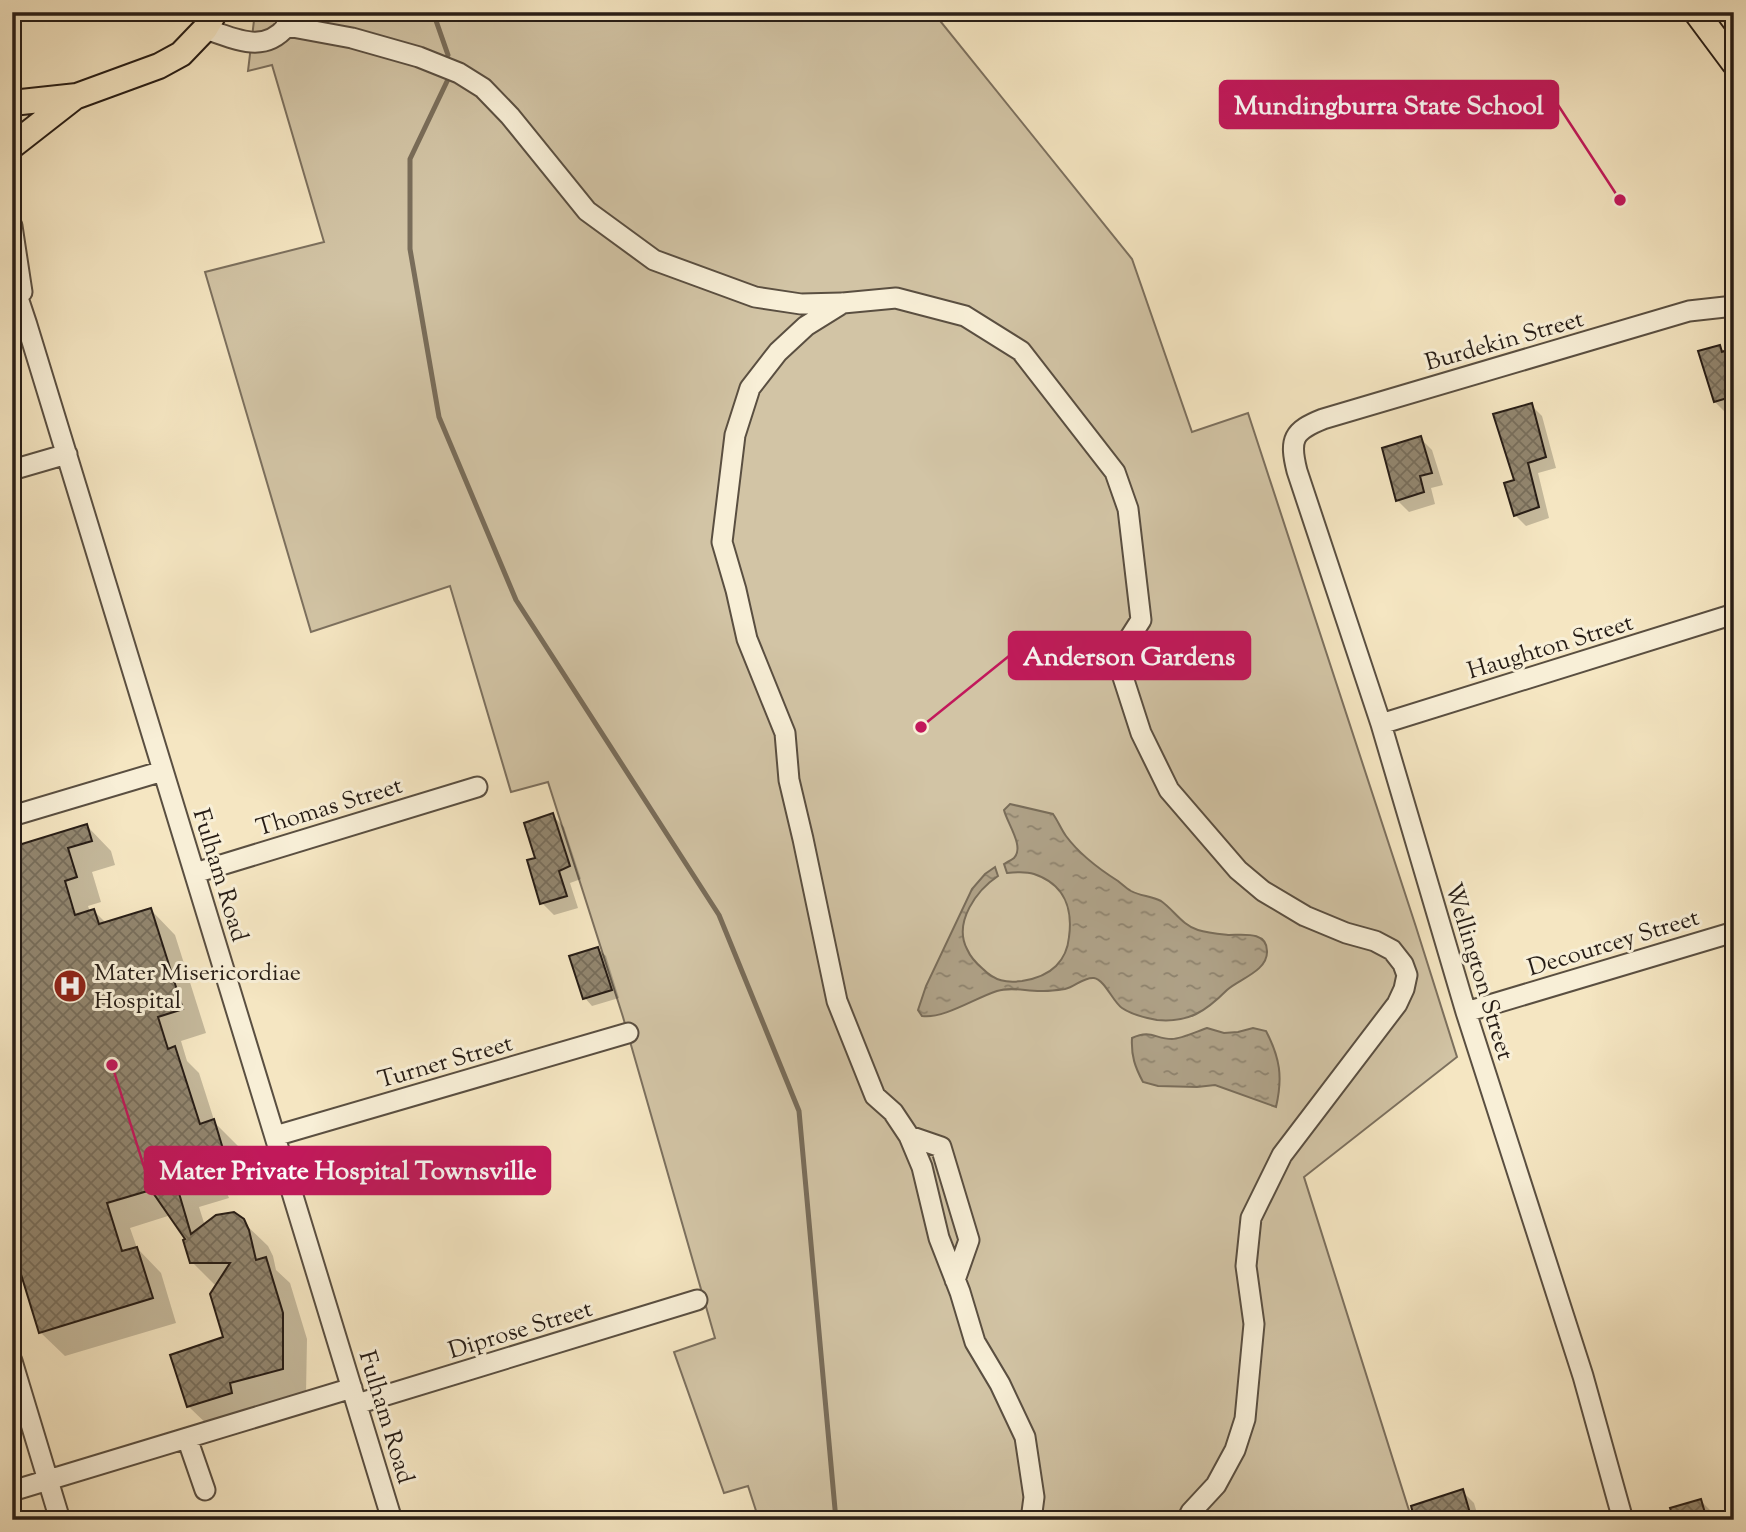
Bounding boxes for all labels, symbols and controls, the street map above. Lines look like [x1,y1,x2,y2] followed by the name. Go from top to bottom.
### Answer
[1220,81,1558,128] callout: Mundingburra State School
[1234,89,1545,126] text: Mundingburra State School
[1421,303,1588,381] street label: Burdekin Street
[1464,607,1638,689] street label: Haughton Street
[1009,632,1250,679] callout: Anderson Gardens
[1023,640,1235,677] text: Anderson Gardens
[252,770,407,846] street label: Thomas Street
[183,805,256,947] street label: Fulham Road
[1435,879,1521,1064] street label: Wellington Street
[1524,902,1704,986] street label: Decourcey Street
[94,957,301,1019] place label: Mater Misericordiae Hospital
[51,967,89,1005] hospital icon: Mater Misericordiae Hospital
[374,1027,517,1098] street label: Turner Street
[145,1147,550,1194] callout: Mater Private Hospital Townsville
[159,1154,537,1191] text: Mater Private Hospital Townsville
[444,1293,597,1369] street label: Diprose Street
[349,1347,422,1489] street label: Fulham Road

